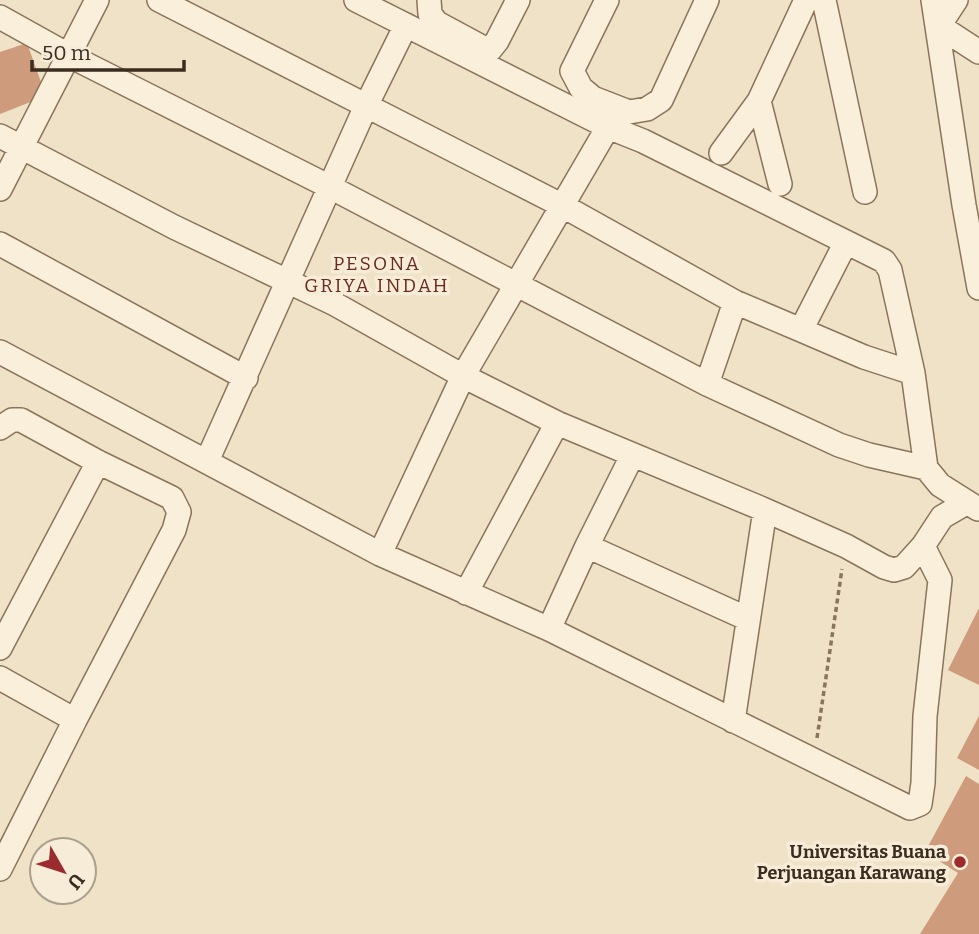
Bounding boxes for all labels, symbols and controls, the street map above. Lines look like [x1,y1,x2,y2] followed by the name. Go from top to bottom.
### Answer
[32,28,184,72] scale bar
[42,40,91,66] text: 50 m
[304,252,450,297] district label: PESONA GRIYA INDAH
[28,836,98,906] north arrow
[757,841,947,884] place label: Universitas Buana Perjuangan Karawang
[952,854,968,870] marker: Universitas Buana Perjuangan Karawang
[62,869,89,894] text: U

